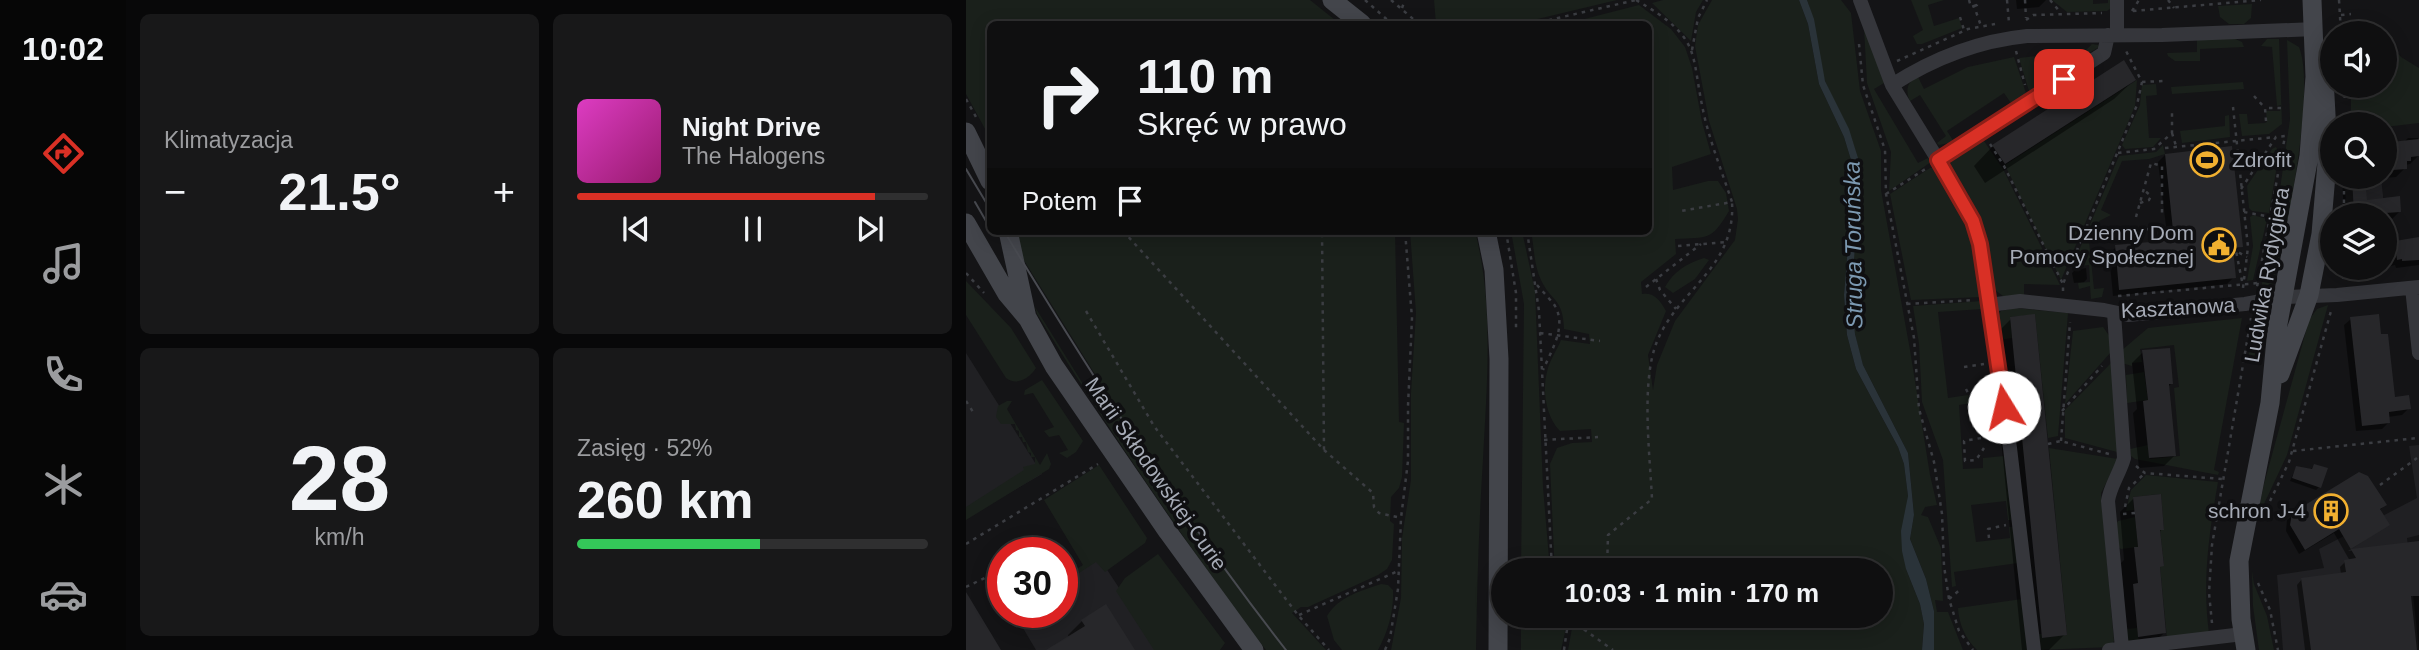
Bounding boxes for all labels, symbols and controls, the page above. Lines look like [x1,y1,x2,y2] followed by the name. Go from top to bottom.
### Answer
[2320,21,2397,280] map controls
[2320,21,2397,98] button: sound
[22,31,104,67] text: 10:02
[1022,49,1113,140] icon: right
[1137,49,1273,103] text: 110 m
[2034,49,2094,109] pin
[2045,60,2083,98] icon: arrive
[1137,106,1347,142] text: Skręć w prawo
[682,112,821,142] text: Night Drive
[2320,112,2397,189] button: search
[164,127,293,153] text: Klimatyzacja
[39,129,88,178] icon: directions
[2188,141,2226,179] sports icon: Zdrofit
[682,143,825,169] text: The Halogens
[2232,148,2292,171] place label: Zdrofit
[1839,161,1867,329] water label: Struga Toruńska
[278,163,401,221] text: 21.5°
[164,171,186,213] text: −
[493,171,515,213] text: +
[1111,182,1149,220] icon: arrive
[2240,185,2293,364] street label: Ludwika Rydygiera
[1022,186,1097,216] text: Potem
[2320,203,2397,280] button: layers
[617,210,655,248] icon: previous
[734,210,772,248] icon: pause
[851,210,889,248] icon: next
[2010,221,2194,268] place label: Dzienny Dom Pomocy Społecznej
[2200,226,2238,264] public building icon: Dzienny Dom Pomocy Społecznej
[39,239,88,288] icon: music
[2120,293,2236,322] street label: Kasztanowa
[39,350,88,399] icon: phone
[1967,370,2041,444] position arrow
[1081,373,1232,574] street label: Marii Skłodowskiej-Curie
[289,428,390,529] text: 28
[577,435,713,461] text: Zasięg · 52%
[39,460,88,509] icon: climate
[577,471,753,529] text: 260 km
[2312,492,2350,530] building icon: schron J-4
[2208,499,2306,522] place label: schron J-4
[315,524,364,550] text: km/h
[987,537,1078,628] speed limit sign: 30
[39,570,88,619] icon: car
[1565,578,1819,608] text: 10:03 · 1 min · 170 m

